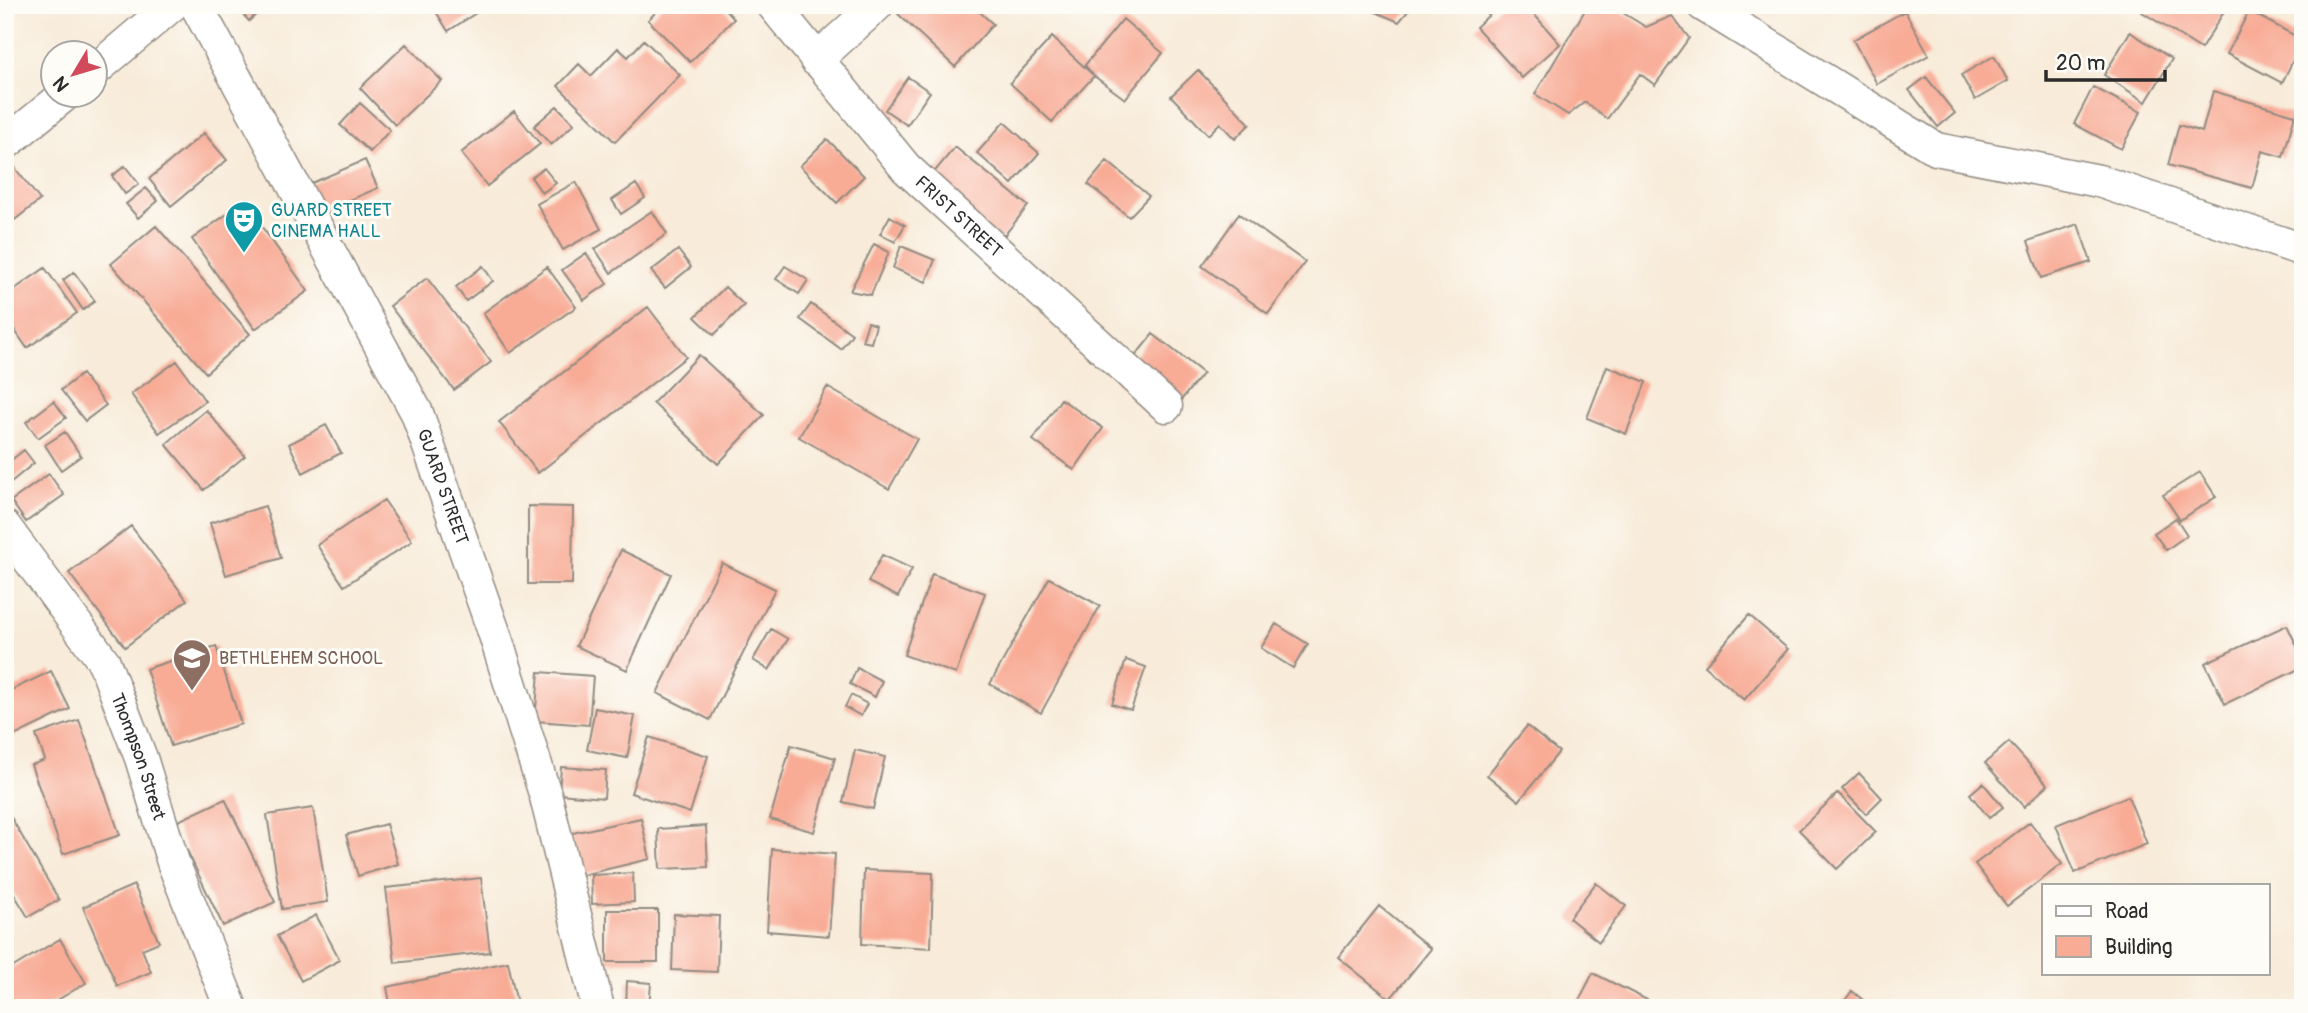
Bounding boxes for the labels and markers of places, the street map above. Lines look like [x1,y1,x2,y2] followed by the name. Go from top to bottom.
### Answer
[223,199,265,254] theatre icon: GUARD STREET CINEMA HALL
[271,199,392,243] place label: GUARD STREET CINEMA HALL
[171,637,213,692] school or university icon: BETHLEHEM SCHOOL
[219,647,383,670] place label: BETHLEHEM SCHOOL

